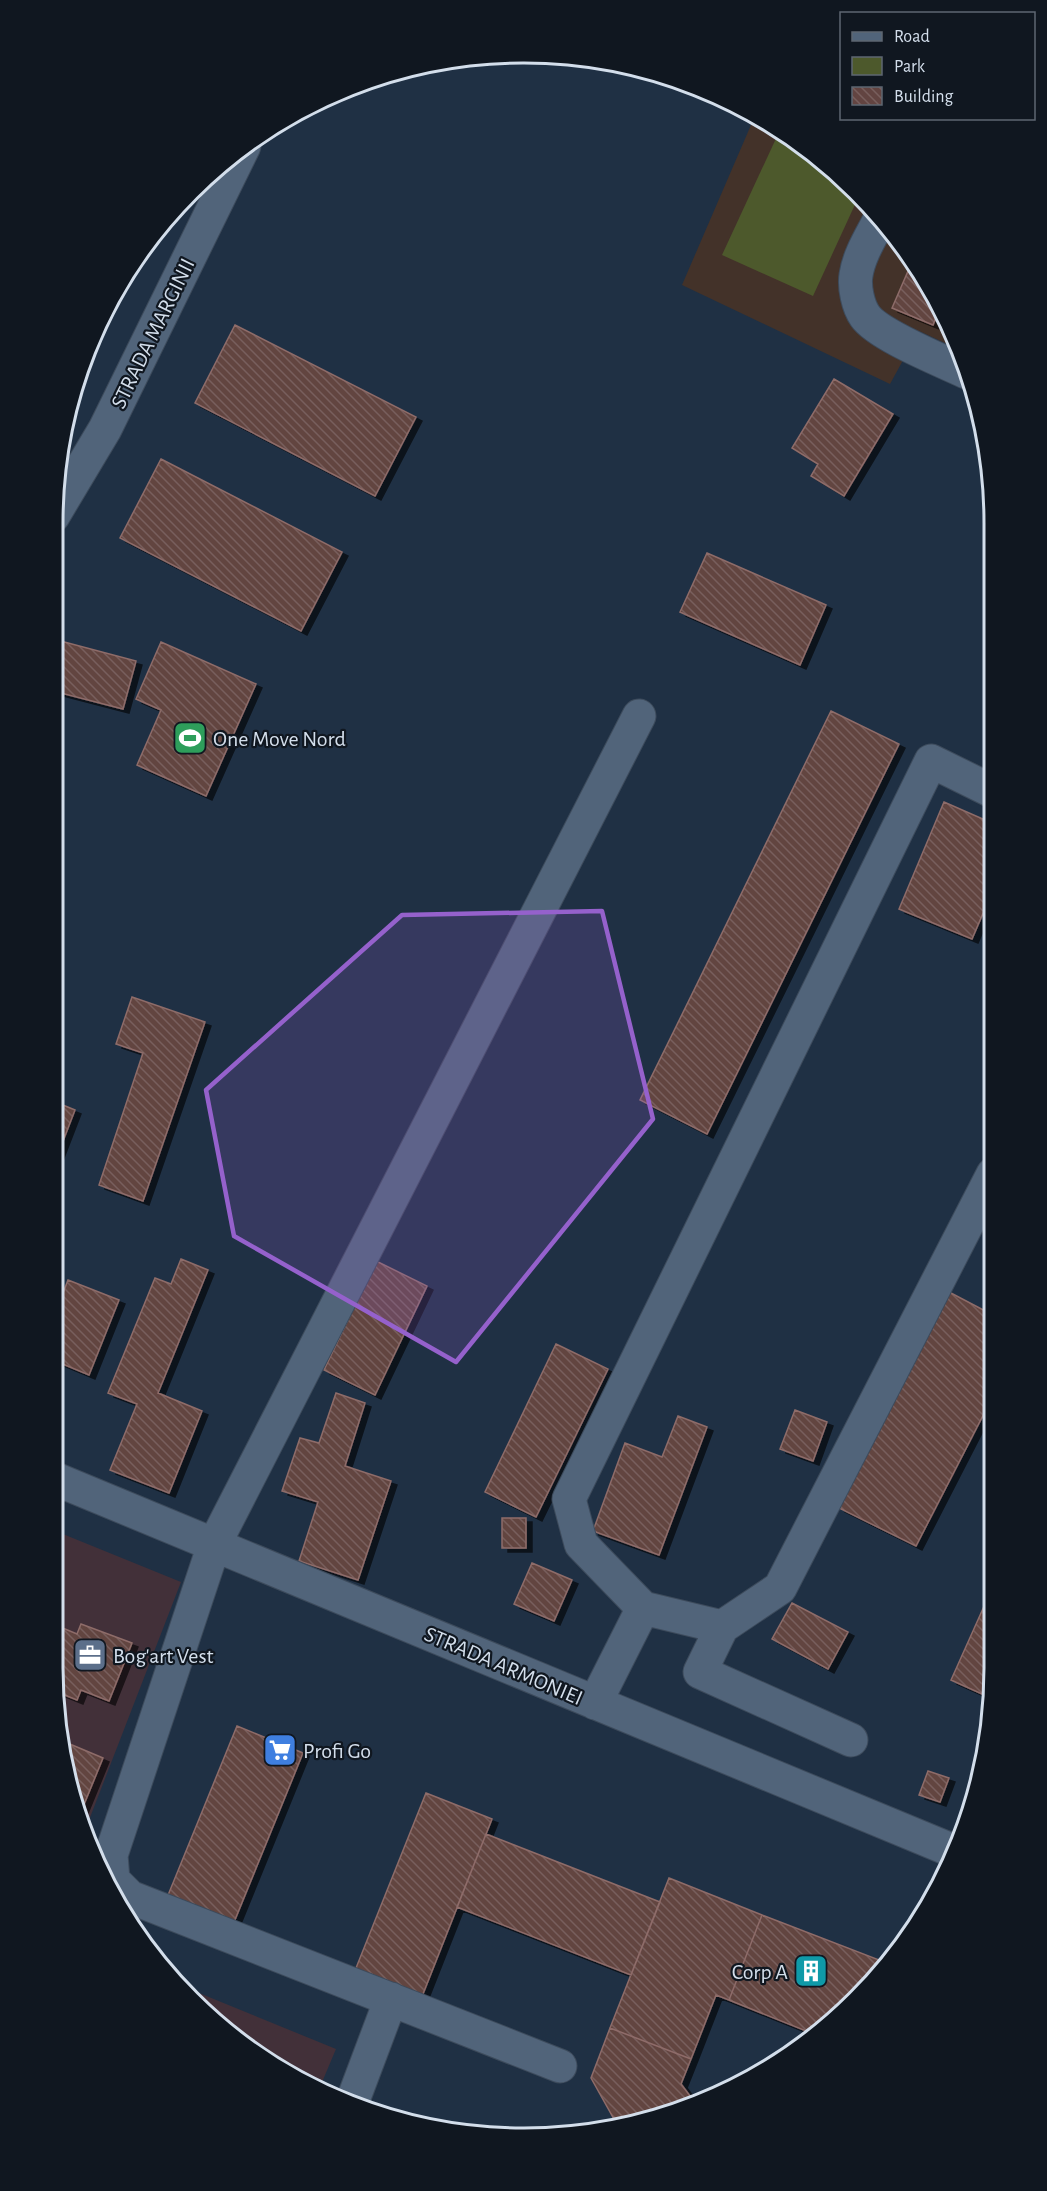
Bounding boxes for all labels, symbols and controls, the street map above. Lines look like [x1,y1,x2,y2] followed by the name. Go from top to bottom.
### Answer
[840,12,1035,120] legend
[894,28,930,46] text: Road
[894,58,926,76] text: Park
[894,88,954,106] text: Building
[107,255,199,412] street label: STRADA MARGINII
[172,720,208,756] sports icon: One Move Nord
[213,728,346,750] place label: One Move Nord
[421,1623,586,1709] street label: STRADA ARMONIEI
[72,1637,108,1673] office icon: Bog'art Vest
[113,1645,214,1667] place label: Bog'art Vest
[262,1732,298,1768] supermarket icon: Profi Go
[303,1740,371,1762] place label: Profi Go
[793,1953,829,1989] building icon: Corp A
[732,1961,788,1983] place label: Corp A

